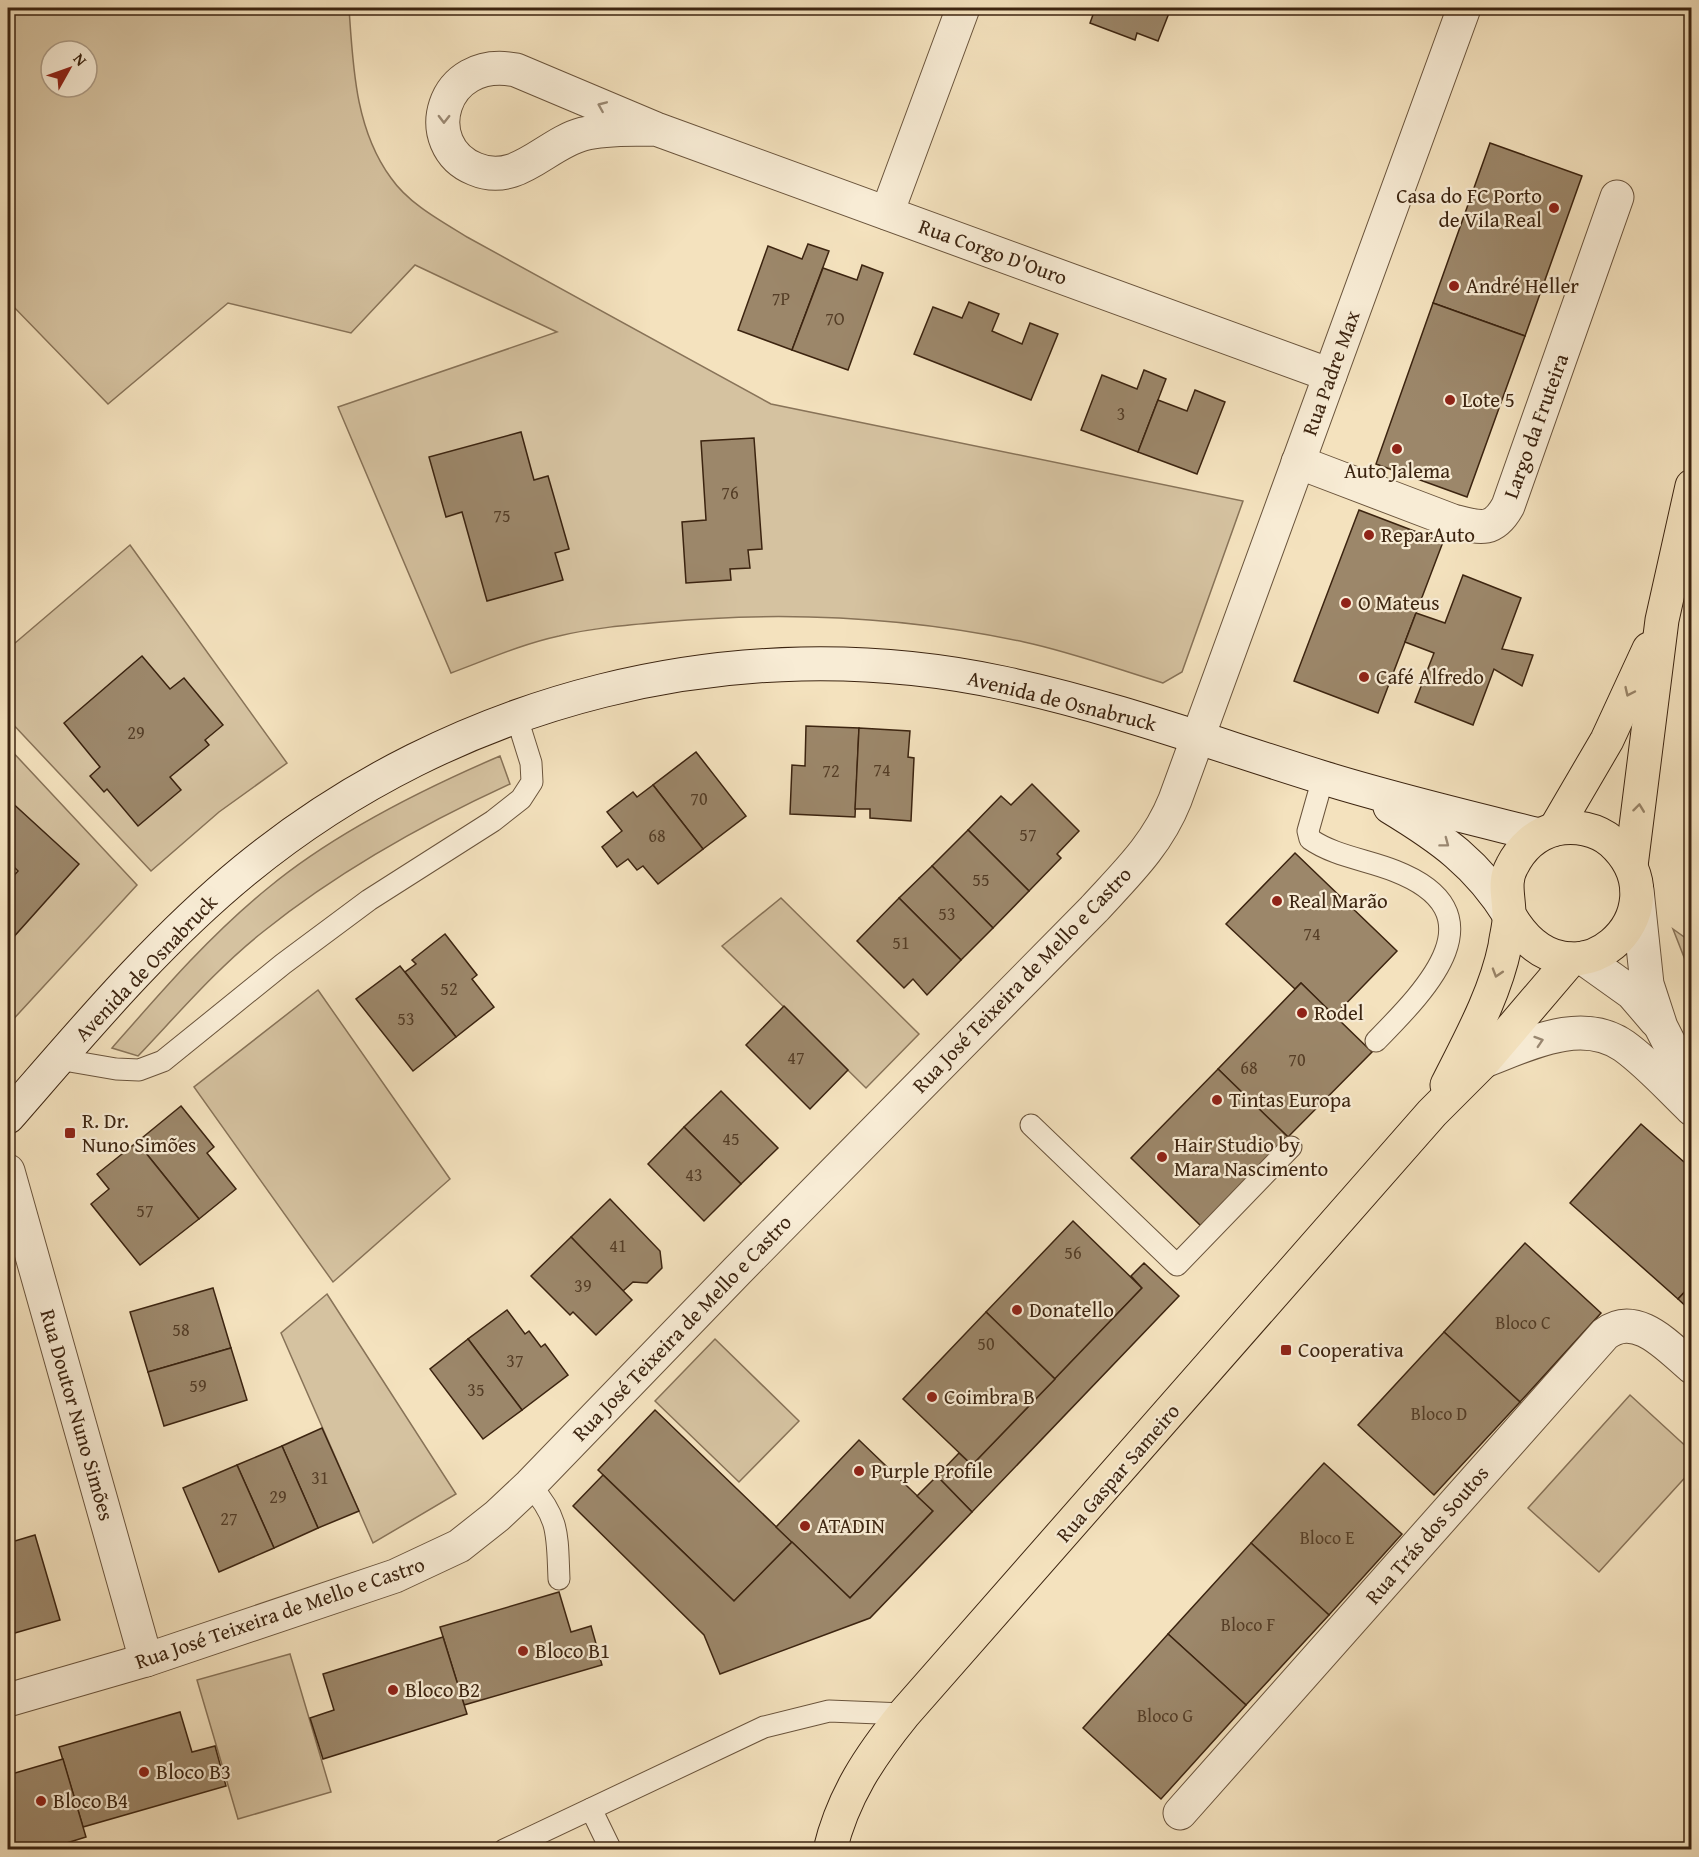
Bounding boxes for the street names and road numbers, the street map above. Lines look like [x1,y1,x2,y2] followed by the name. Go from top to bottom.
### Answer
[915,210,1072,293] street label: Rua Corgo D'Ouro
[1294,306,1368,440] street label: Rua Padre Max
[1495,349,1576,503] street label: Largo da Fruteira
[964,662,1160,739] street label: Avenida de Osnabruck
[905,859,1139,1100] street label: Rua José Teixeira de Mello e Castro
[67,887,224,1048] street label: Avenida de Osnabruck
[565,1207,799,1448] street label: Rua José Teixeira de Mello e Castro
[32,1305,123,1524] street label: Rua Doutor Nuno Simões
[1048,1396,1187,1549] street label: Rua Gaspar Sameiro
[1358,1458,1496,1611] street label: Rua Trás dos Soutos
[131,1548,429,1677] street label: Rua José Teixeira de Mello e Castro

